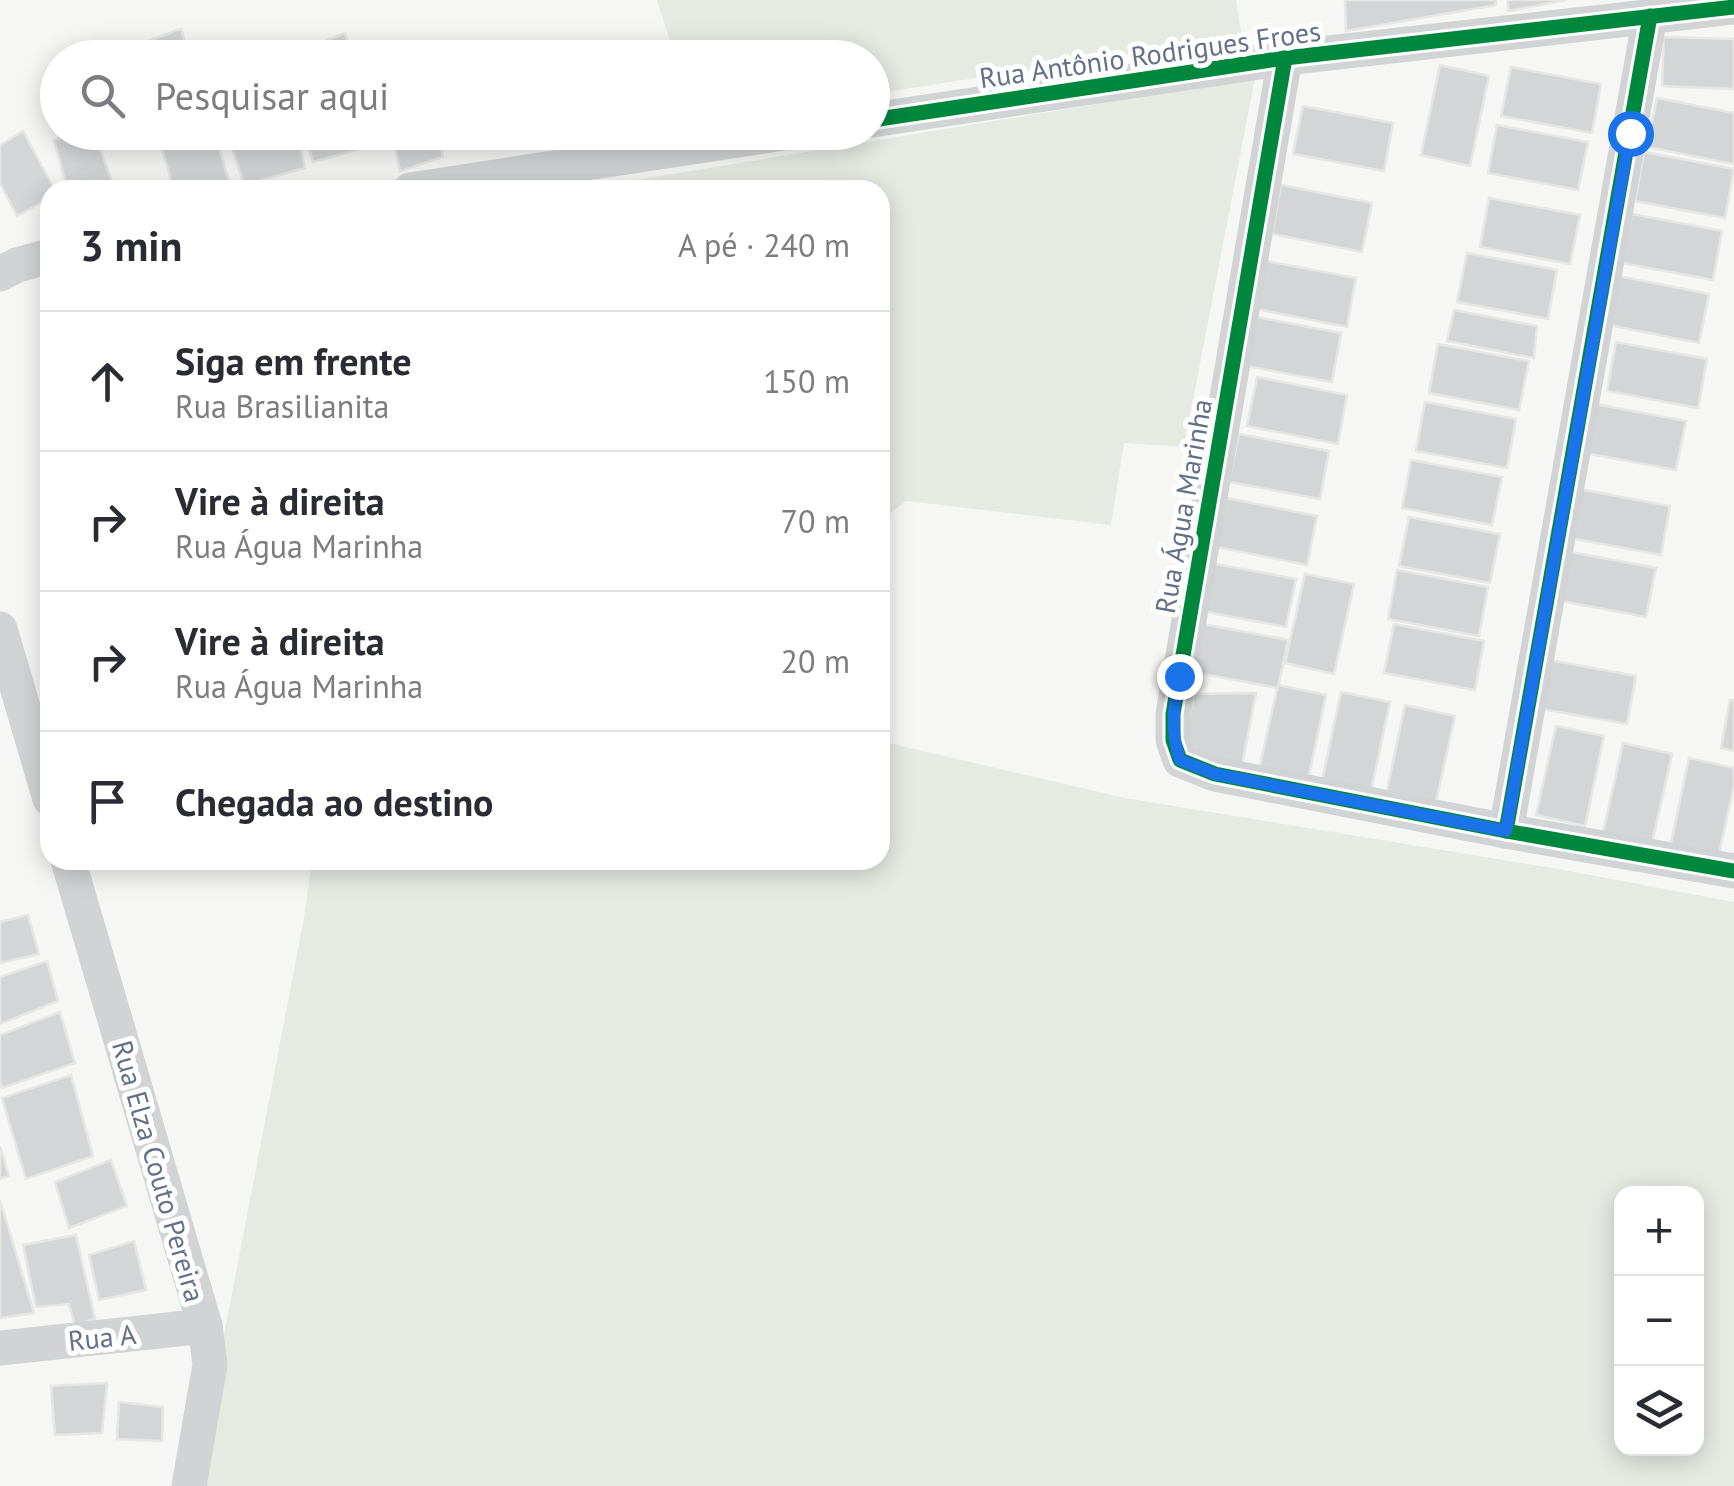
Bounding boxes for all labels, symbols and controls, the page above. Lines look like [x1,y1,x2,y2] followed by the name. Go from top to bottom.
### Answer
[977,12,1323,96] street label: Rua Antônio Rodrigues Froes
[40,40,890,150] search box
[75,68,130,123] icon: search
[155,71,389,120] text: Pesquisar aqui
[1608,111,1654,157] route start
[80,218,182,273] text: 3 min
[678,224,850,266] text: A pé · 240 m
[175,336,412,385] text: Siga em frente
[80,354,135,409] icon: ahead
[763,360,850,402] text: 150 m
[175,385,389,427] text: Rua Brasilianita
[1146,396,1220,616] street label: Rua Água Marinha
[175,476,385,525] text: Vire à direita
[80,494,135,549] icon: right
[781,500,850,542] text: 70 m
[175,525,423,567] text: Rua Água Marinha
[175,616,385,665] text: Vire à direita
[80,634,135,689] icon: right
[781,640,850,682] text: 20 m
[1157,654,1203,700] route end
[175,665,423,707] text: Rua Água Marinha
[80,774,135,829] icon: arrive
[175,777,494,826] text: Chegada ao destino
[104,1036,214,1306] street label: Rua Elza Couto Pereira
[1614,1186,1704,1456] map controls
[1614,1186,1704,1276] button: +
[1614,1276,1704,1366] button: −
[66,1315,139,1359] street label: Rua A
[1614,1366,1704,1456] button: layers

